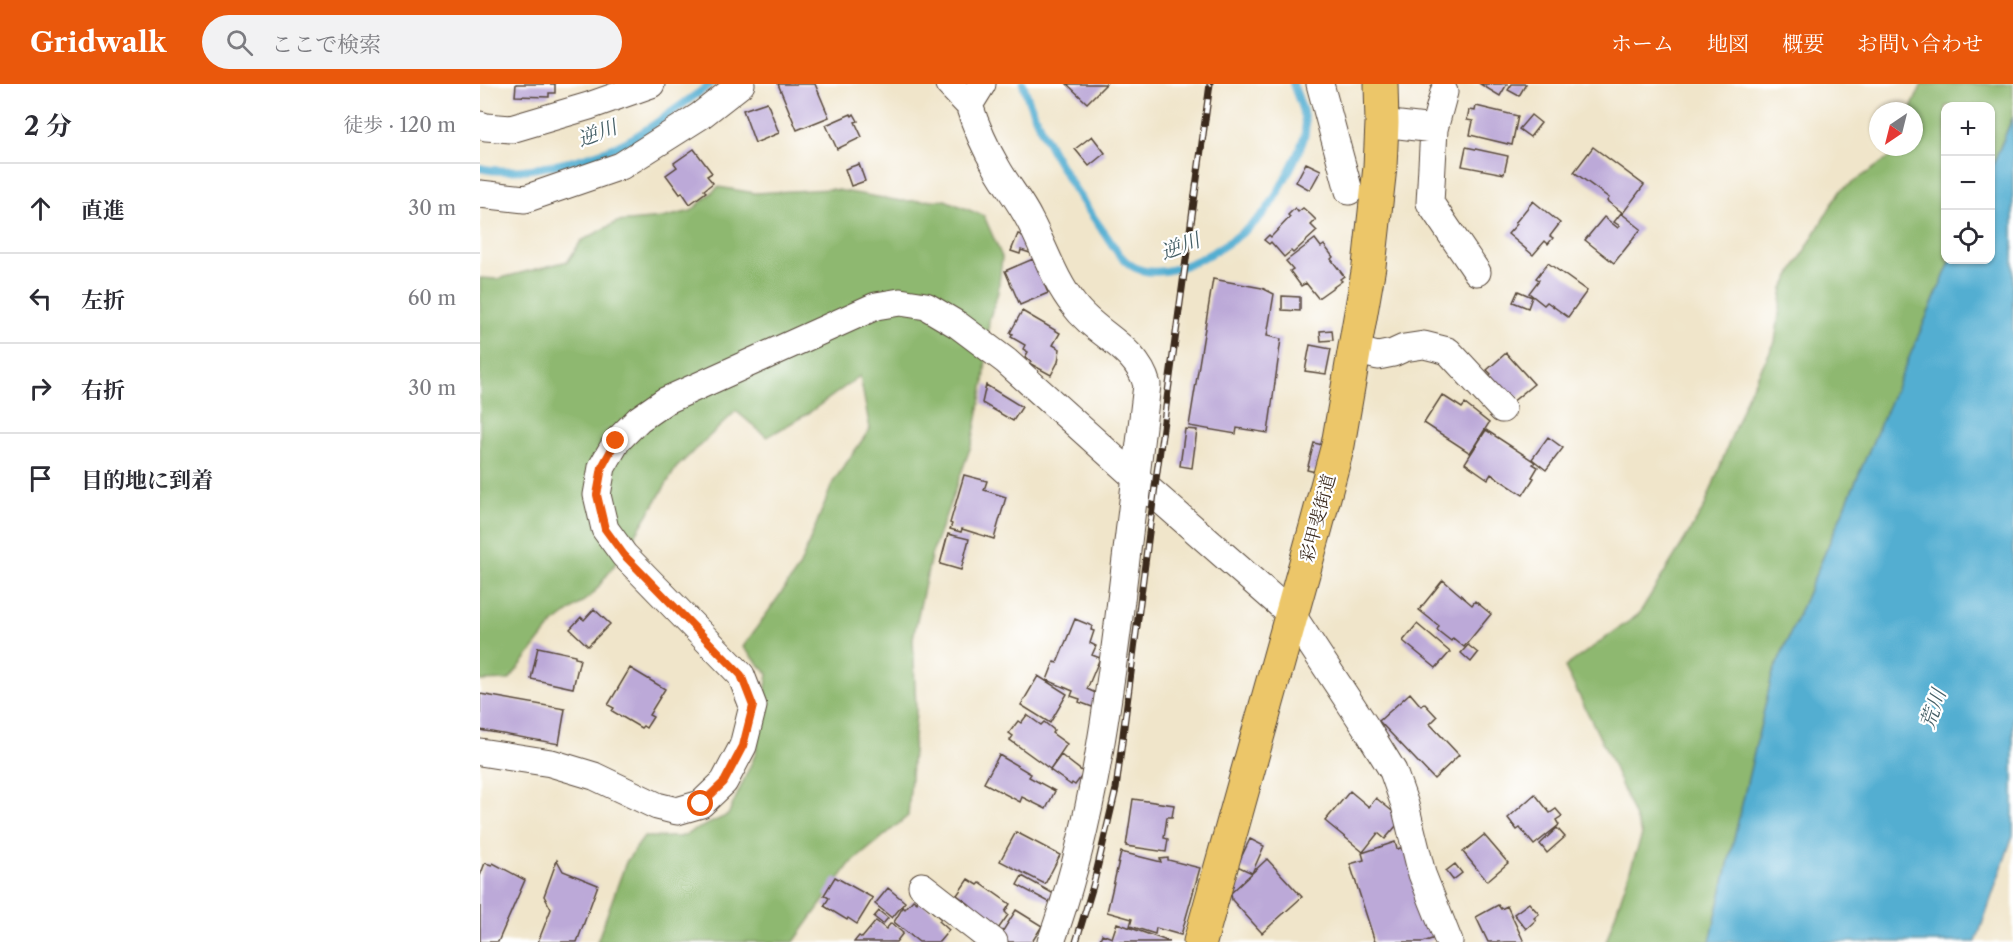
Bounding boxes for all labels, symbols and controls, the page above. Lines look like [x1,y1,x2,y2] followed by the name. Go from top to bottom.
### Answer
[202,15,622,69] search box
[30,25,166,59] text: Gridwalk
[223,26,256,59] icon: search
[271,31,381,58] text: ここで検索
[1611,31,1674,56] text: ホーム
[1707,31,1749,56] text: 地図
[1782,31,1824,56] text: 概要
[1857,31,1983,56] text: お問い合わせ
[1869,102,1923,156] north arrow
[1941,102,1995,264] map controls
[1941,102,1995,156] button: +
[24,110,72,142] text: 2 分
[343,113,456,137] text: 徒歩 · 120 m
[574,114,622,151] water label: 逆川
[1941,156,1995,210] button: −
[24,192,57,225] icon: ahead
[408,196,456,220] text: 30 m
[81,197,125,224] text: 直進
[1941,210,1995,264] button: locate
[1157,227,1205,264] water label: 逆川
[24,282,57,315] icon: left
[408,286,456,310] text: 60 m
[81,287,125,314] text: 左折
[24,372,57,405] icon: right
[408,376,456,400] text: 30 m
[81,377,125,404] text: 右折
[602,427,628,453] route end
[24,462,57,495] icon: arrive
[81,467,213,494] text: 目的地に到着
[1296,472,1340,564] street label: 彩甲斐街道
[1915,684,1952,732] water label: 荒川
[687,790,713,816] route start

